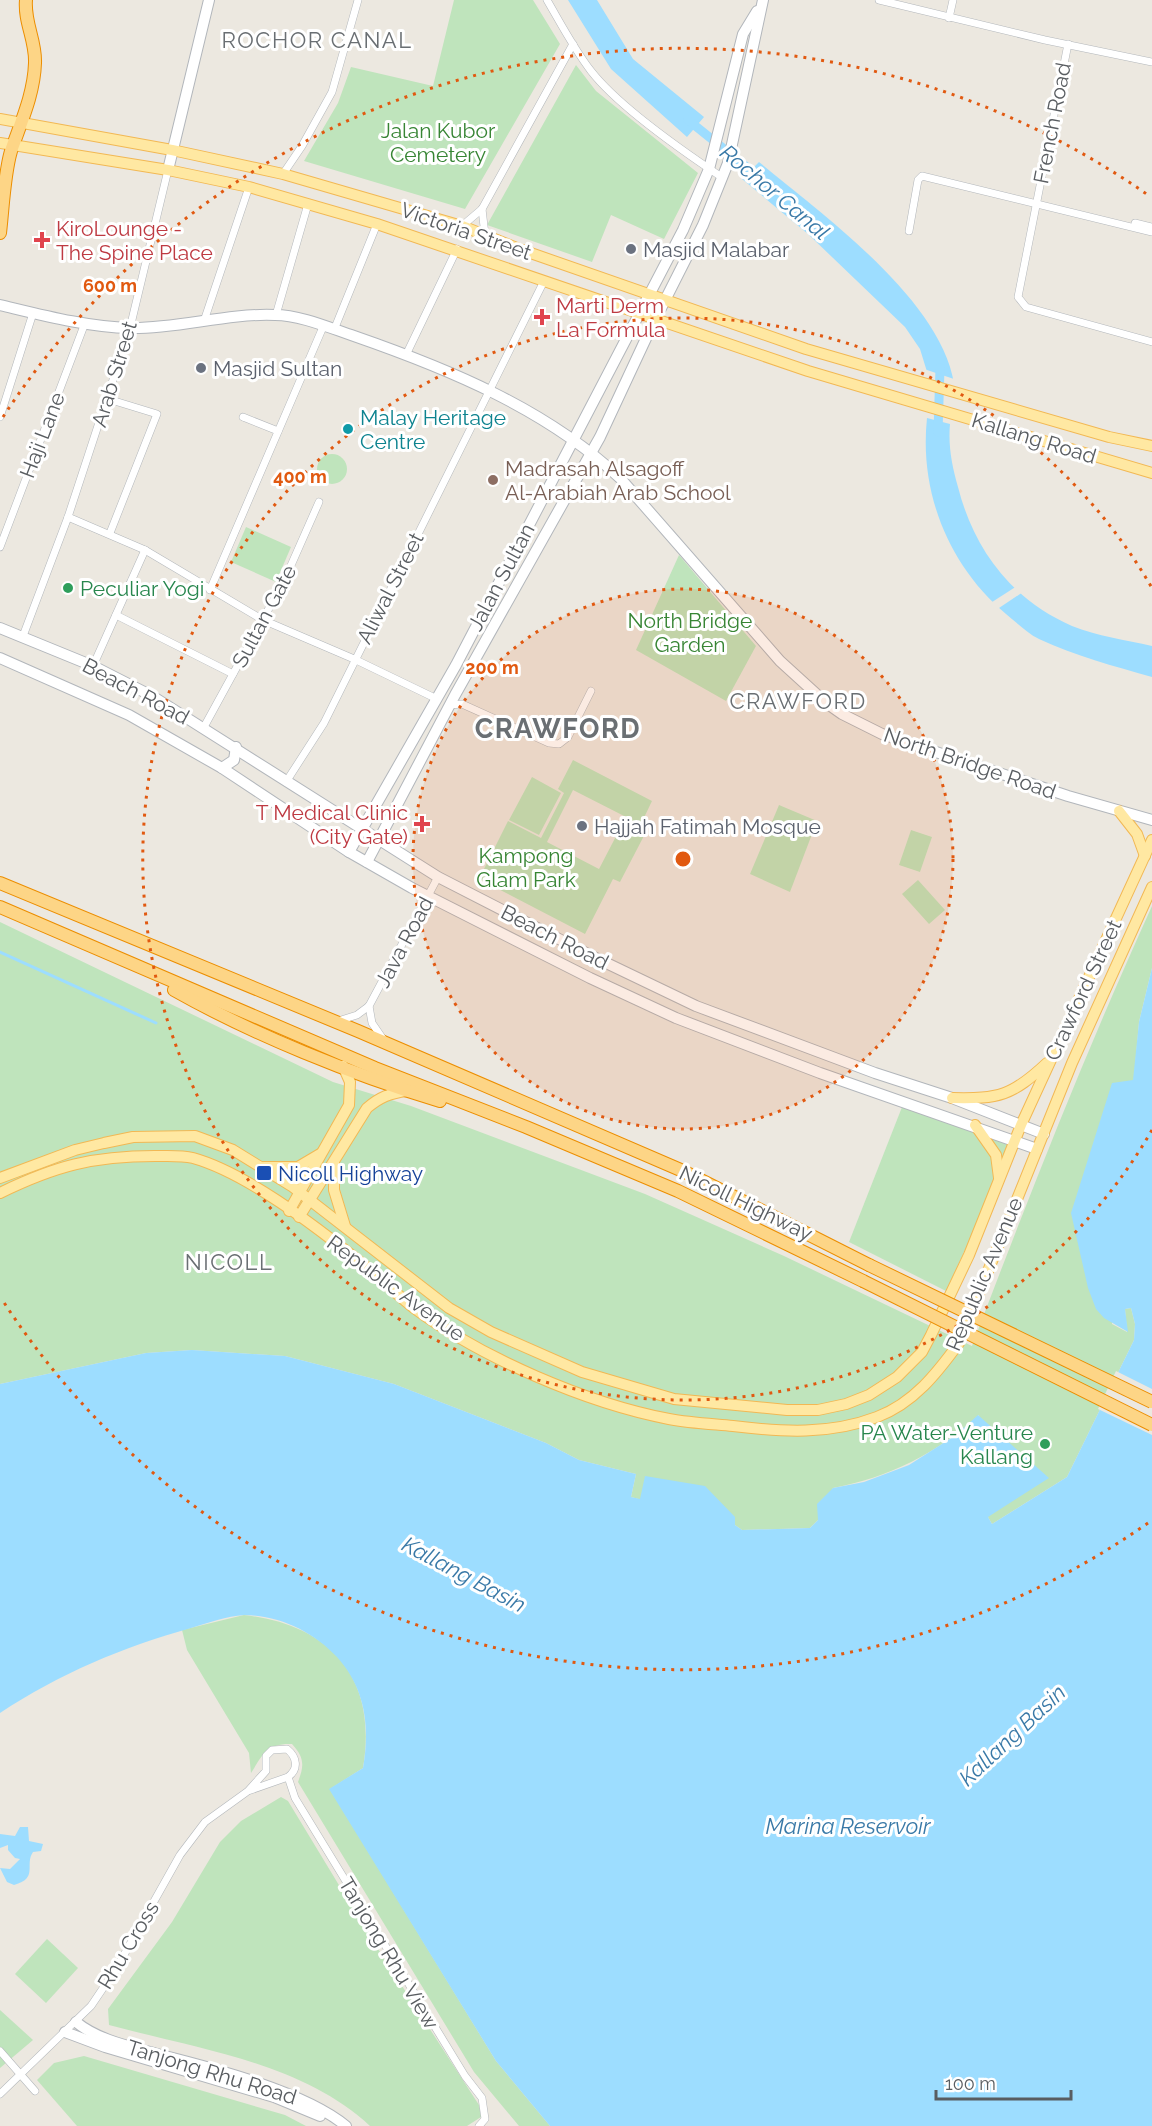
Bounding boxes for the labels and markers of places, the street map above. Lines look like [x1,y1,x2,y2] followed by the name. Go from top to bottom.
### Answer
[56,216,213,265] place label: KiroLounge - The Spine Place
[33,231,51,249] marker: KiroLounge - The Spine Place
[643,237,790,262] place label: Masjid Malabar
[624,242,638,256] marker: Masjid Malabar
[556,293,666,342] place label: Marti Derm La Formula
[533,308,551,326] marker: Marti Derm La Formula
[213,356,342,381] place label: Masjid Sultan
[194,361,208,375] marker: Masjid Sultan
[360,405,506,454] place label: Malay Heritage Centre
[341,422,355,436] marker: Malay Heritage Centre
[505,456,731,505] place label: Madrasah Alsagoff Al-Arabiah Arab School
[486,473,500,487] marker: Madrasah Alsagoff Al-Arabiah Arab School
[80,576,204,601] place label: Peculiar Yogi
[61,581,75,595] marker: Peculiar Yogi
[256,800,408,849] place label: T Medical Clinic (City Gate)
[594,814,821,839] place label: Hajjah Fatimah Mosque
[413,815,431,833] marker: T Medical Clinic (City Gate)
[575,819,589,833] marker: Hajjah Fatimah Mosque
[673,849,693,869] centre of rings
[278,1161,423,1186] place label: Nicoll Highway
[255,1164,273,1182] marker: Nicoll Highway
[861,1420,1033,1469] place label: PA Water-Venture Kallang
[1038,1437,1052,1451] marker: PA Water-Venture Kallang

